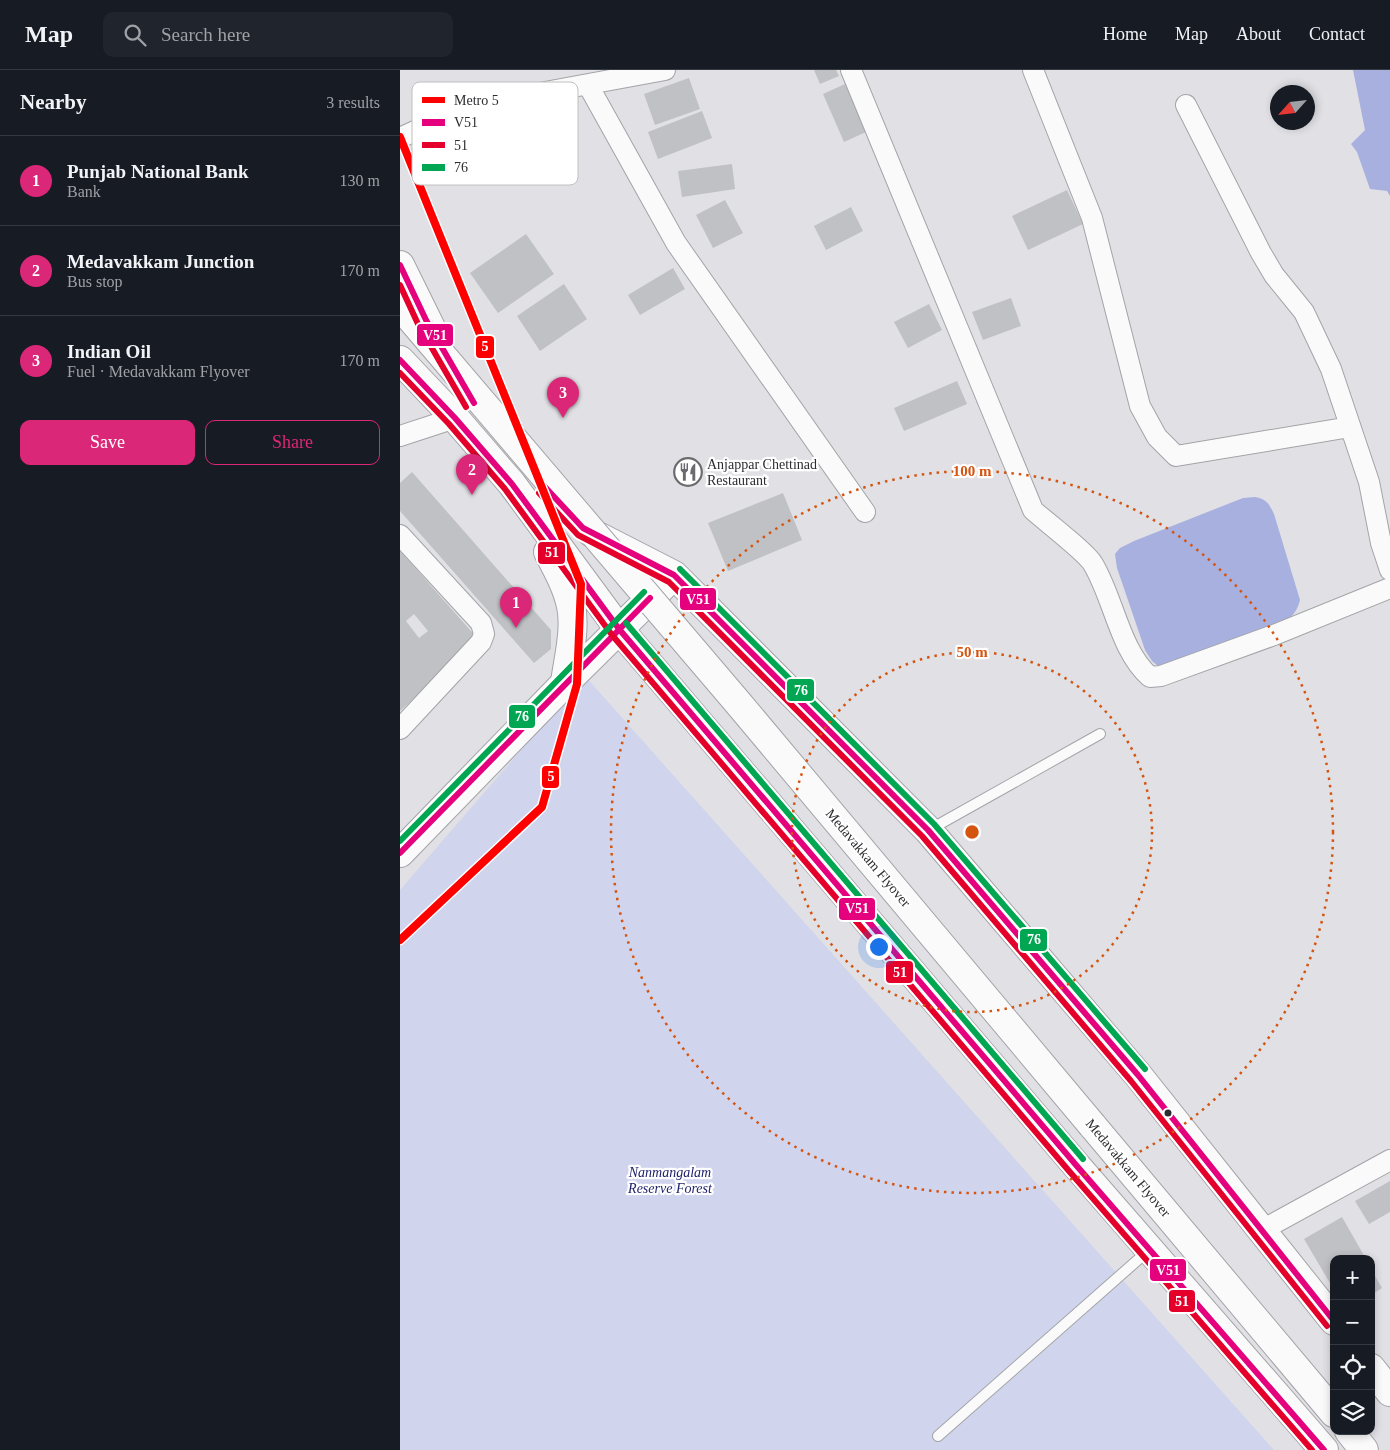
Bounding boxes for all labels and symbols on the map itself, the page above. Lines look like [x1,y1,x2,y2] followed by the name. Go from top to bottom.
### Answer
[412,82,578,185] legend
[1270,85,1315,130] north arrow
[454,93,499,108] text: Metro 5
[454,115,478,130] text: V51
[454,138,468,153] text: 51
[454,160,468,175] text: 76
[416,323,454,347] line badge: V51
[423,328,447,343] text: V51
[475,335,495,359] line badge: 5
[482,339,489,354] text: 5
[547,377,579,418] pin: 3
[456,454,488,495] pin: 2
[673,457,703,487] restaurant icon: Anjappar Chettinad Restaurant
[707,457,817,488] place label: Anjappar Chettinad Restaurant
[953,463,992,479] text: 100 m
[537,541,566,565] line badge: 51
[545,545,559,560] text: 51
[500,587,532,628] pin: 1
[679,587,717,611] line badge: V51
[686,592,710,607] text: V51
[956,644,988,660] text: 50 m
[786,678,815,702] line badge: 76
[794,683,808,698] text: 76
[508,704,536,729] line badge: 76
[515,709,529,724] text: 76
[541,765,560,789] line badge: 5
[548,769,555,784] text: 5
[823,806,914,910] street label: Medavakkam Flyover
[963,823,981,841] centre of rings
[838,897,876,921] line badge: V51
[845,901,869,916] text: V51
[1019,928,1048,952] line badge: 76
[1027,932,1041,947] text: 76
[866,934,892,960] your location
[885,960,914,984] line badge: 51
[893,965,907,980] text: 51
[1163,1108,1173,1118] unlabelled marker
[1083,1116,1174,1220] street label: Medavakkam Flyover
[627,1165,713,1196] park label: Nanmangalam Reserve Forest
[1149,1258,1187,1282] line badge: V51
[1156,1263,1180,1278] text: V51
[1168,1289,1196,1313] line badge: 51
[1175,1294,1189,1309] text: 51

